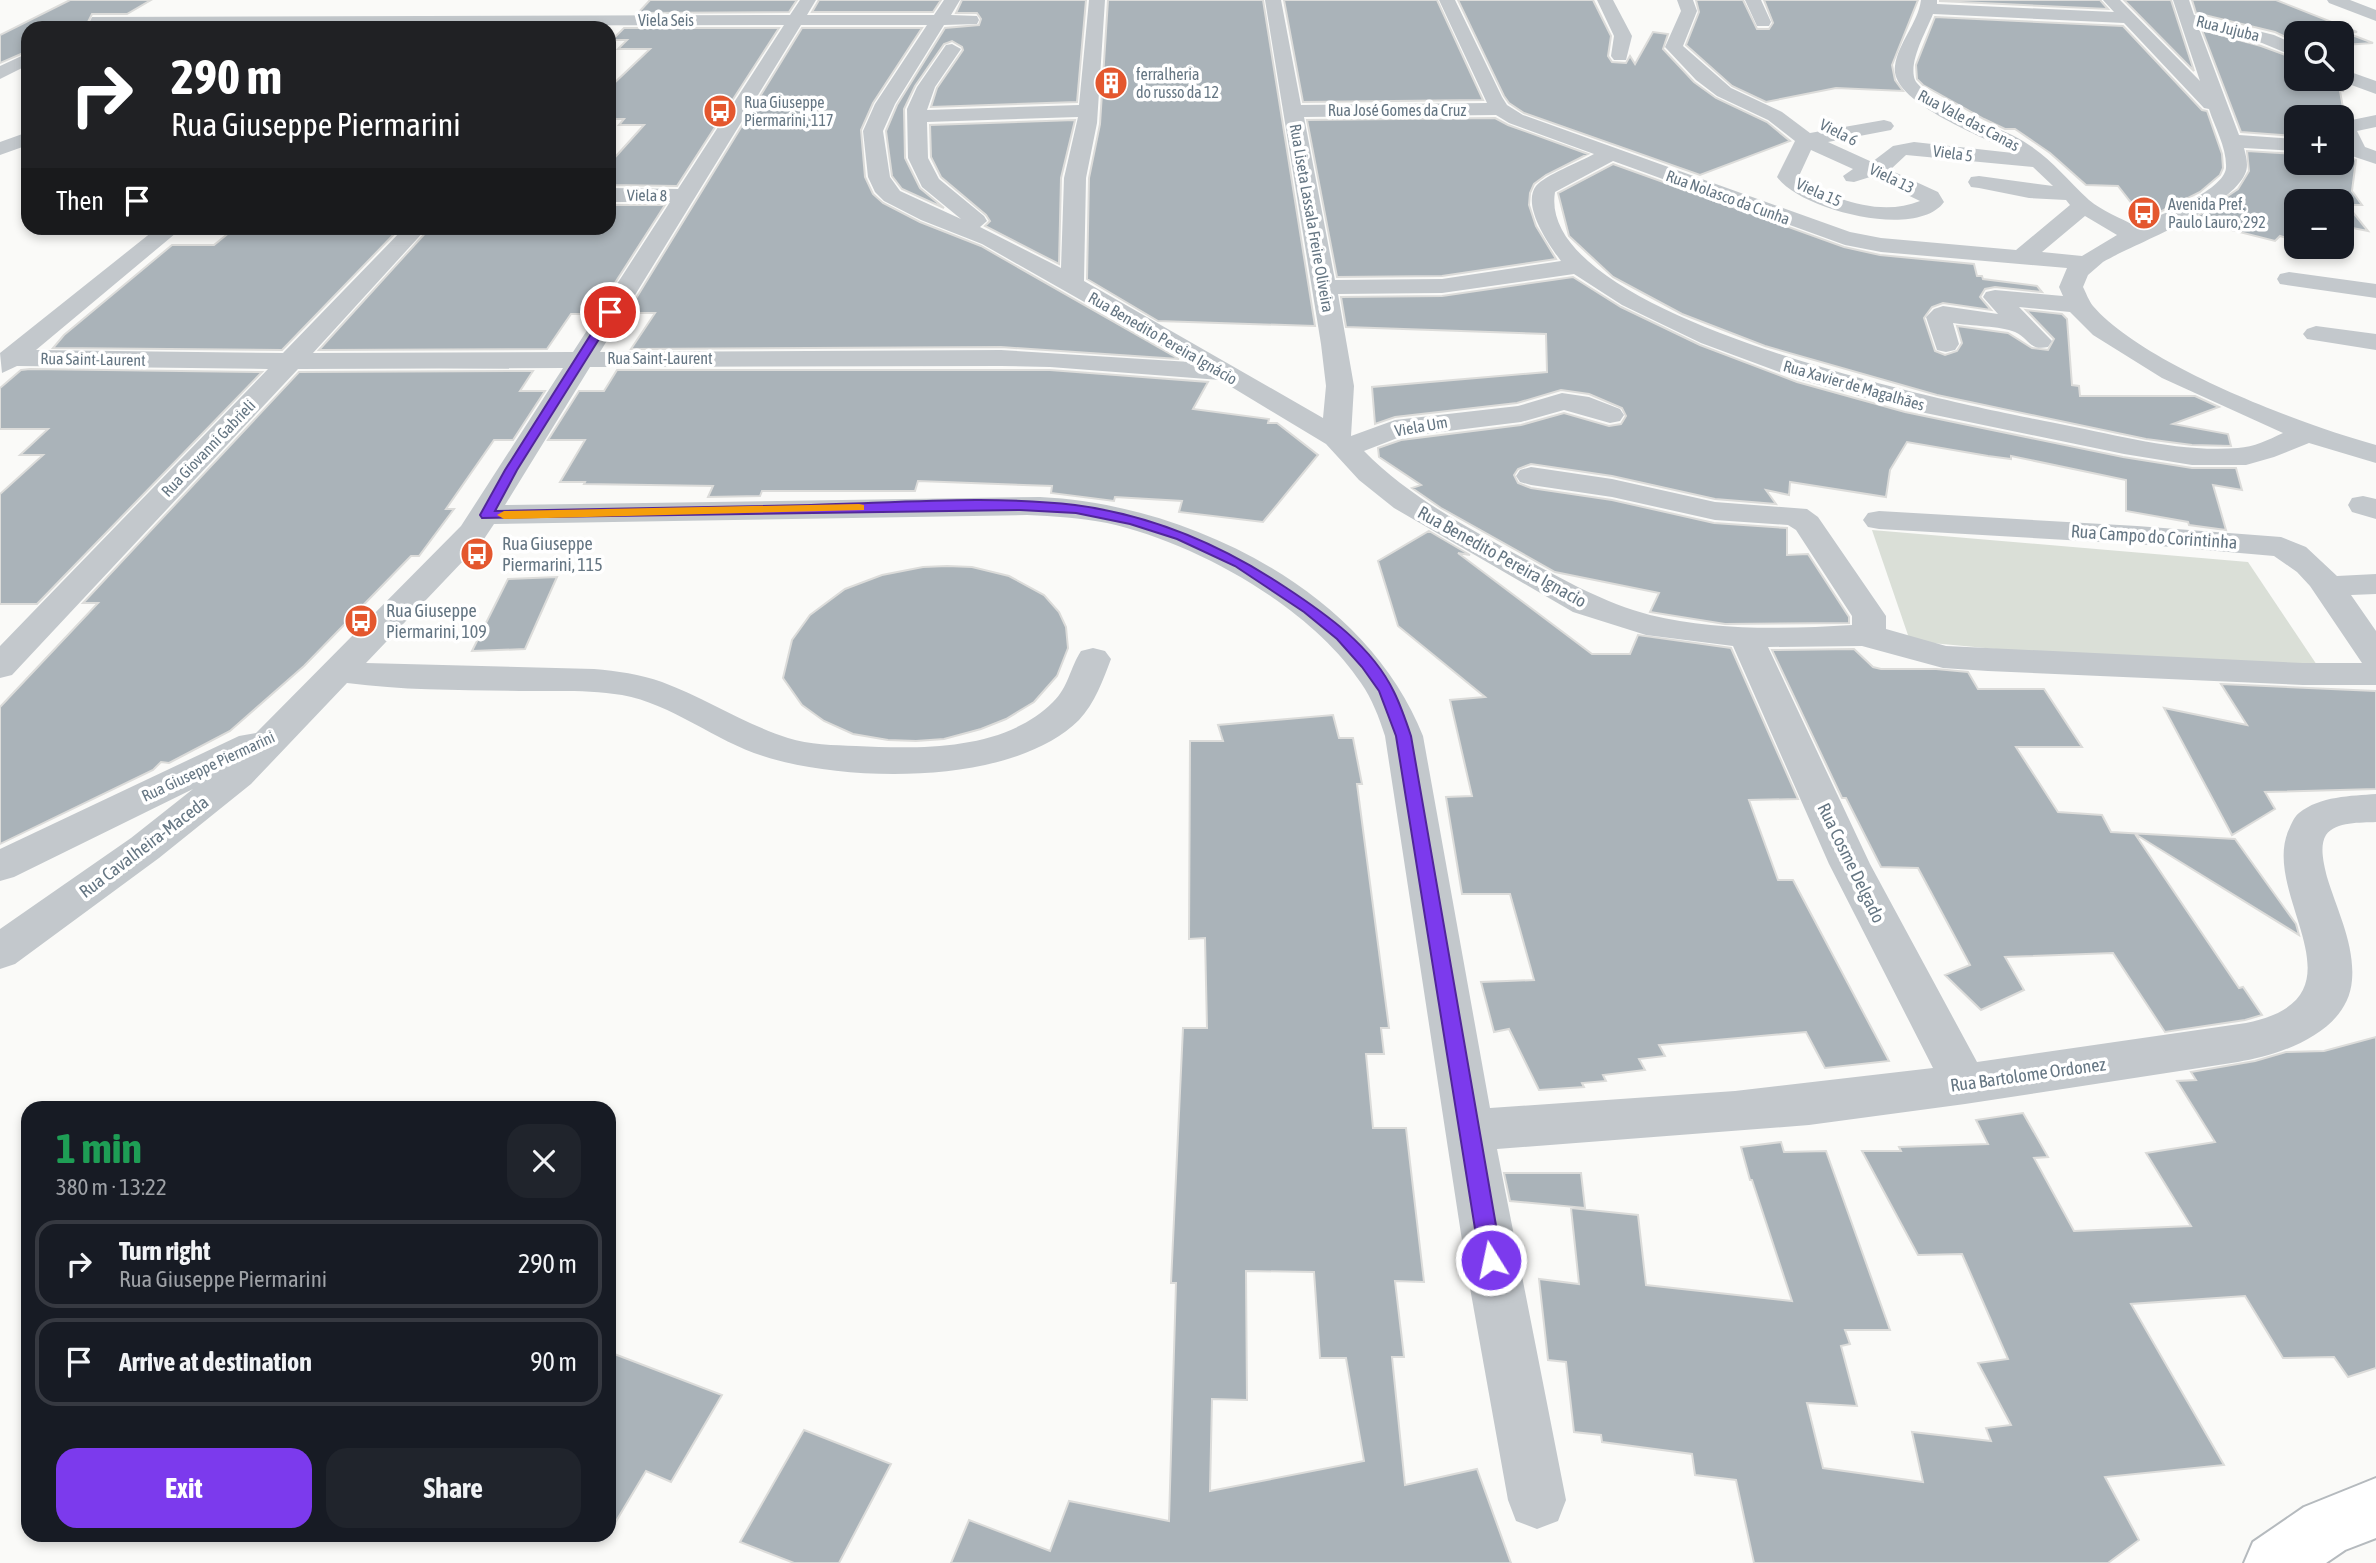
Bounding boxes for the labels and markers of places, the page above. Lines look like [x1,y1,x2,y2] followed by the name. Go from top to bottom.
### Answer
[1092,64,1130,102] building icon: ferralheria do russo da 12
[1136,65,1219,101] place label: ferralheria do russo da 12
[701,92,739,130] bus stop icon: Rua Giuseppe Piermarini, 117
[744,93,834,129] place label: Rua Giuseppe Piermarini, 117
[2125,194,2163,232] bus stop icon: Avenida Pref. Paulo Lauro, 292
[2168,195,2266,231] place label: Avenida Pref. Paulo Lauro, 292
[580,282,640,342] pin
[502,533,603,575] place label: Rua Giuseppe Piermarini, 115
[458,535,496,573] bus stop icon: Rua Giuseppe Piermarini, 115
[386,600,487,642] place label: Rua Giuseppe Piermarini, 109
[342,602,380,640] bus stop icon: Rua Giuseppe Piermarini, 109

